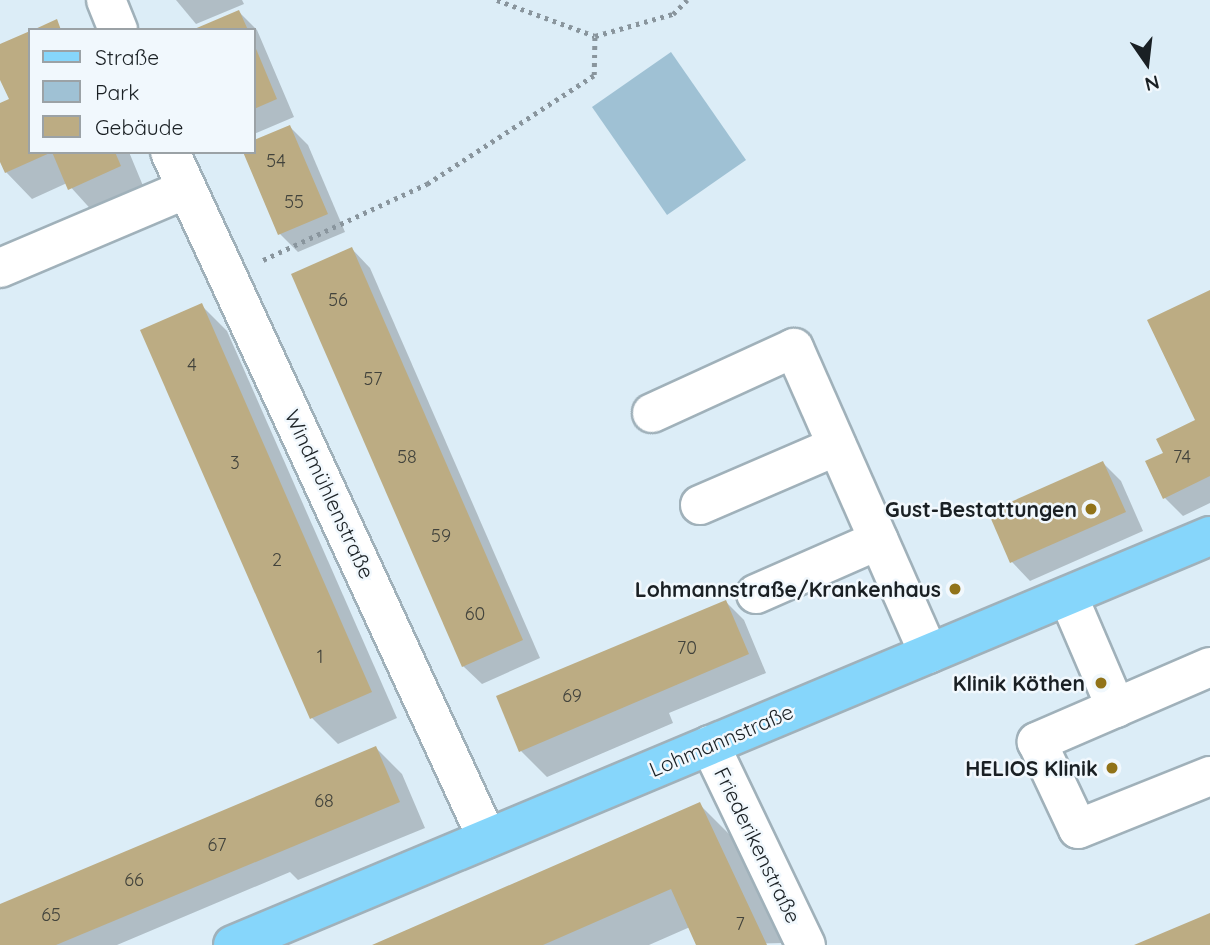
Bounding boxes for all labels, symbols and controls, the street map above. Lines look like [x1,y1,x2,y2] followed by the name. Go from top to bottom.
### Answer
[28,28,256,154] legend
[1112,28,1182,98] north arrow
[95,44,159,70] text: Straße
[1142,70,1162,97] text: N
[95,79,139,105] text: Park
[95,114,183,140] text: Gebäude
[266,150,286,172] house number: 54
[284,191,304,213] house number: 55
[328,289,348,311] house number: 56
[187,354,197,376] house number: 4
[363,368,383,390] house number: 57
[280,406,380,582] street label: Windmühlenstraße
[397,446,417,468] house number: 58
[1173,446,1191,468] house number: 74
[230,452,240,474] house number: 3
[885,496,1077,522] place label: Gust-Bestattungen
[1083,501,1099,517] marker: Gust-Bestattungen
[431,525,451,547] house number: 59
[272,549,282,571] house number: 2
[635,576,941,602] place label: Lohmannstraße/Krankenhaus
[947,581,963,597] marker: Lohmannstraße/Krankenhaus
[465,603,485,625] house number: 60
[677,637,697,659] house number: 70
[317,646,323,668] house number: 1
[953,670,1085,696] place label: Klinik Köthen
[1091,673,1111,693] marker: Klinik Köthen
[562,685,582,707] house number: 69
[645,698,797,782] street label: Lohmannstraße
[965,755,1098,781] place label: HELIOS Klinik
[1104,760,1120,776] marker: HELIOS Klinik
[709,763,807,927] street label: Friederikenstraße
[314,790,334,812] house number: 68
[208,834,226,856] house number: 67
[124,869,144,891] house number: 66
[41,904,61,926] house number: 65
[735,913,745,935] house number: 7

